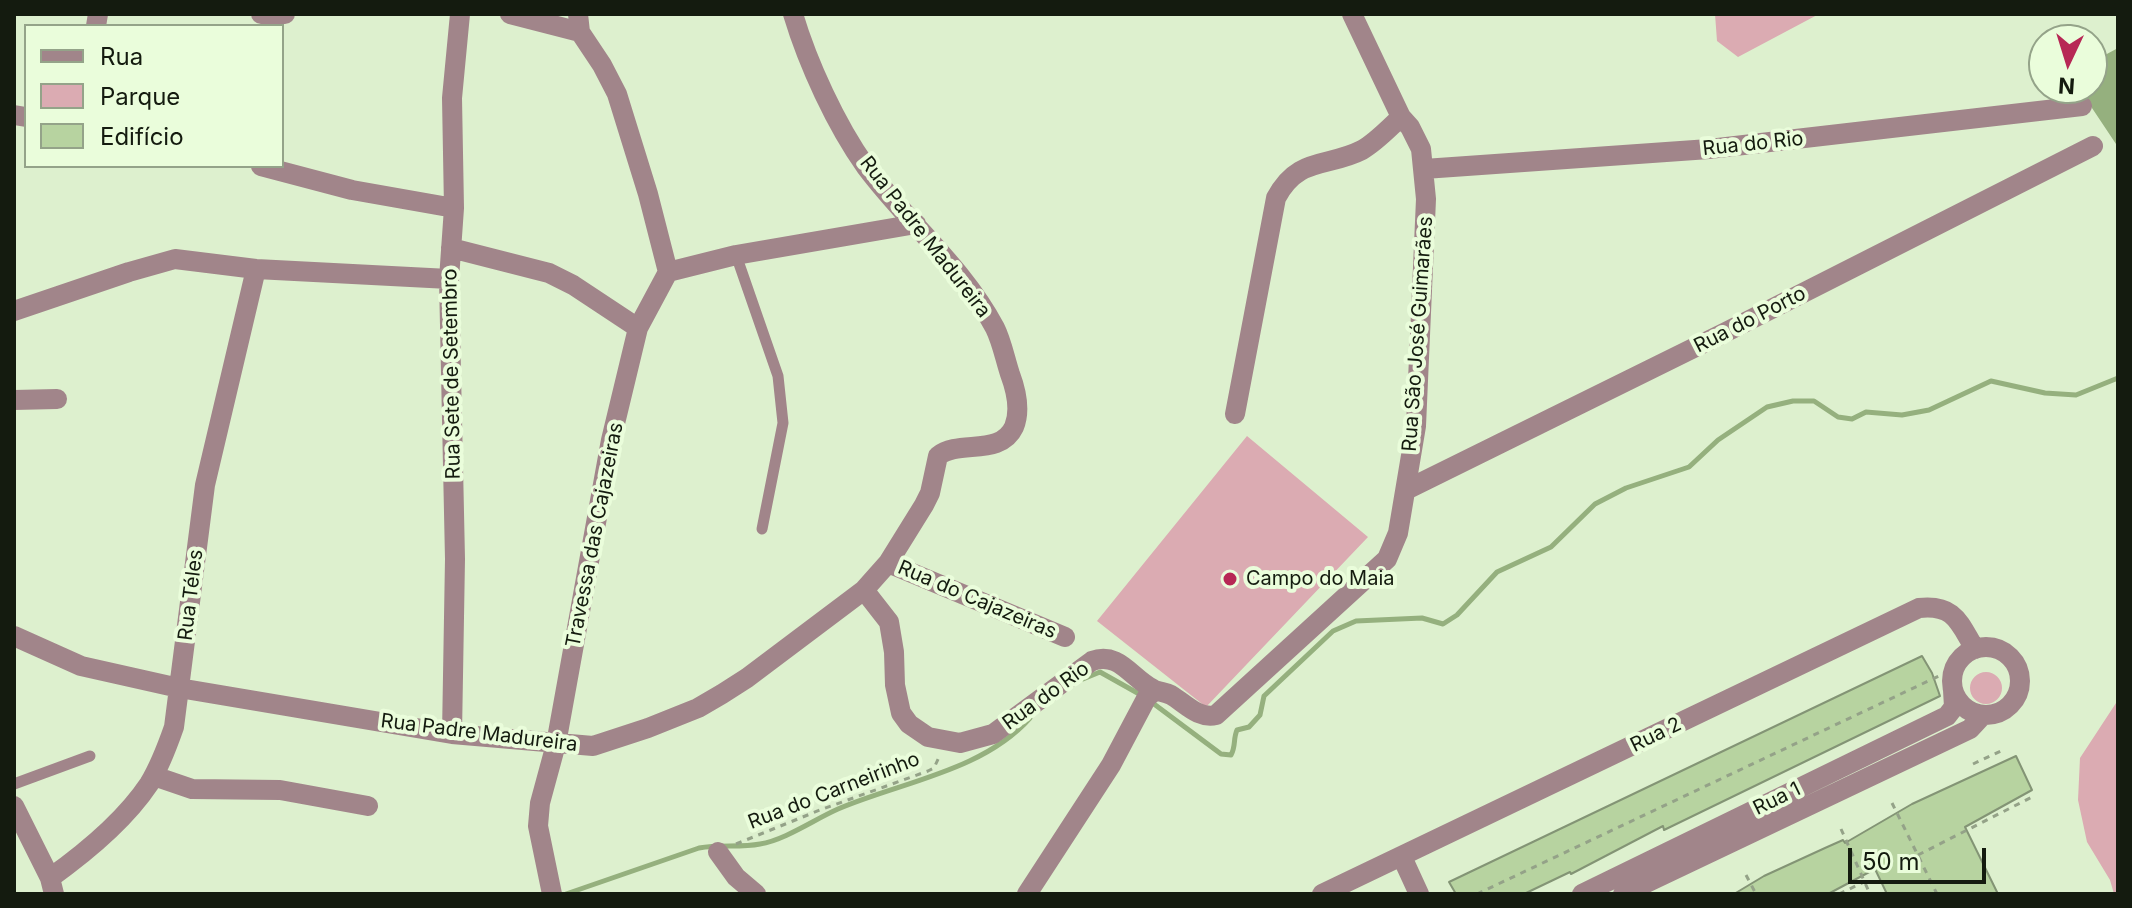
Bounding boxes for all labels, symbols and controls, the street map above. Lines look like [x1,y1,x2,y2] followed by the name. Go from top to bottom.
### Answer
[24,24,284,168] legend
[2028,24,2108,104] north arrow
[100,42,143,71] text: Rua
[2057,72,2076,100] text: N
[100,82,180,111] text: Parque
[100,122,184,151] text: Edifício
[1701,127,1805,161] street label: Rua do Rio
[855,152,995,322] street label: Rua Padre Madureira
[1398,216,1438,452] street label: Rua São José Guimarães
[438,268,466,480] street label: Rua Sete de Setembro
[1690,282,1810,358] street label: Rua do Porto
[561,420,629,650] street label: Travessa das Cajazeiras
[174,548,208,642] street label: Rua Téles
[894,556,1060,644] street label: Rua do Cajazeiras
[1246,567,1394,591] place label: Campo do Maia
[1221,570,1239,588] marker: Campo do Maia
[998,657,1094,735] street label: Rua do Rio
[379,709,579,757] street label: Rua Padre Madureira
[1627,712,1685,758] street label: Rua 2
[745,747,923,835] street label: Rua do Carneirinho
[1749,777,1805,821] street label: Rua 1
[1852,832,1990,882] scale bar
[1862,847,1920,876] text: 50 m

